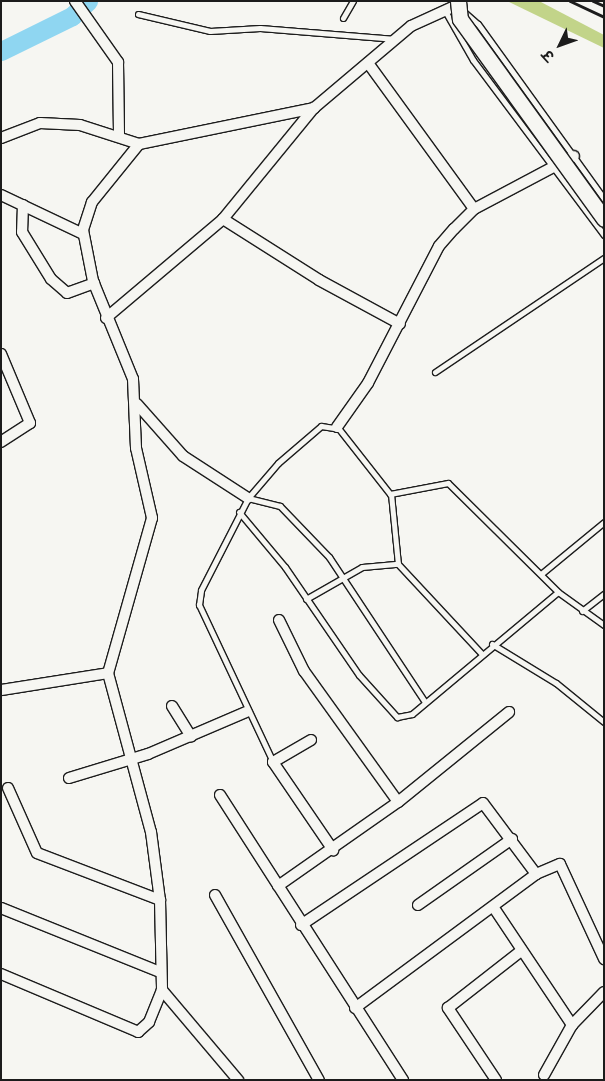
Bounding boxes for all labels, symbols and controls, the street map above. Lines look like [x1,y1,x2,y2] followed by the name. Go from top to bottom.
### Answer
[535,20,585,70] north arrow
[539,46,558,65] text: उ

